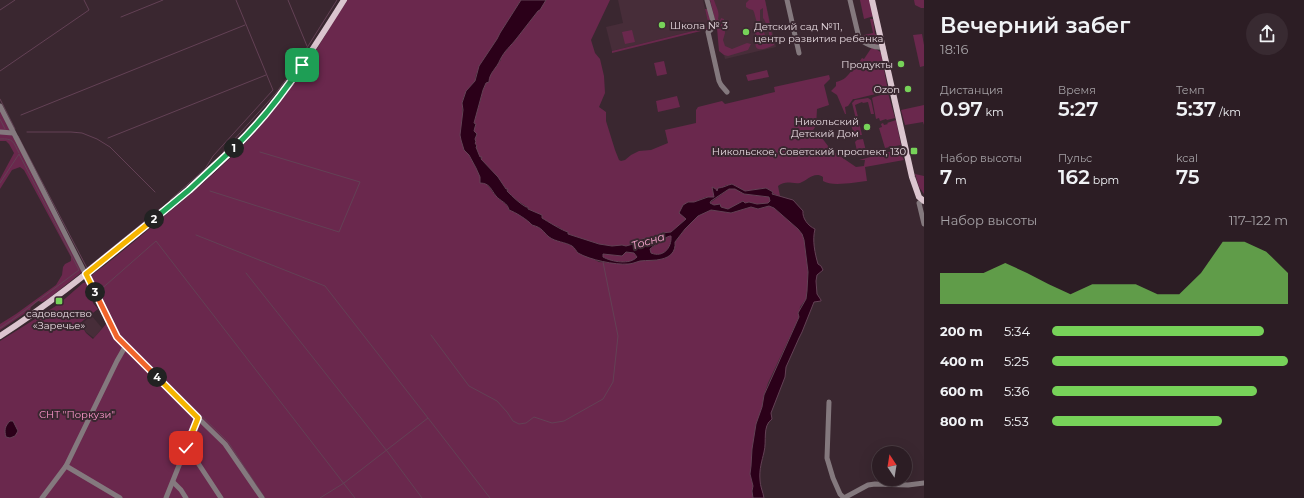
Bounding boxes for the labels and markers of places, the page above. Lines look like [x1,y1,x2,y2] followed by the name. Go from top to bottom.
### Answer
[670,19,728,32] place label: Школа № 3
[657,20,667,30] marker: Школа № 3
[754,20,883,45] place label: Детский сад №11, центр развития ребенка
[741,27,751,37] marker: Детский сад №11, центр развития ребенка
[285,48,319,82] pin
[841,58,893,71] place label: Продукты
[896,59,906,69] marker: Продукты
[874,83,900,96] place label: Ozon
[903,84,913,94] marker: Ozon
[791,115,859,140] place label: Никольский Детский Дом
[862,122,872,132] marker: Никольский Детский Дом
[224,138,244,158] pin: 1
[712,145,906,158] place label: Никольское, Советский проспект, 130
[909,146,919,156] marker: Никольское, Советский проспект, 130
[144,209,164,229] pin: 2
[85,282,105,302] pin: 3
[54,296,64,306] marker: садоводство «Заречье»
[26,307,92,332] place label: садоводство «Заречье»
[147,367,167,387] pin: 4
[169,431,203,465] pin

